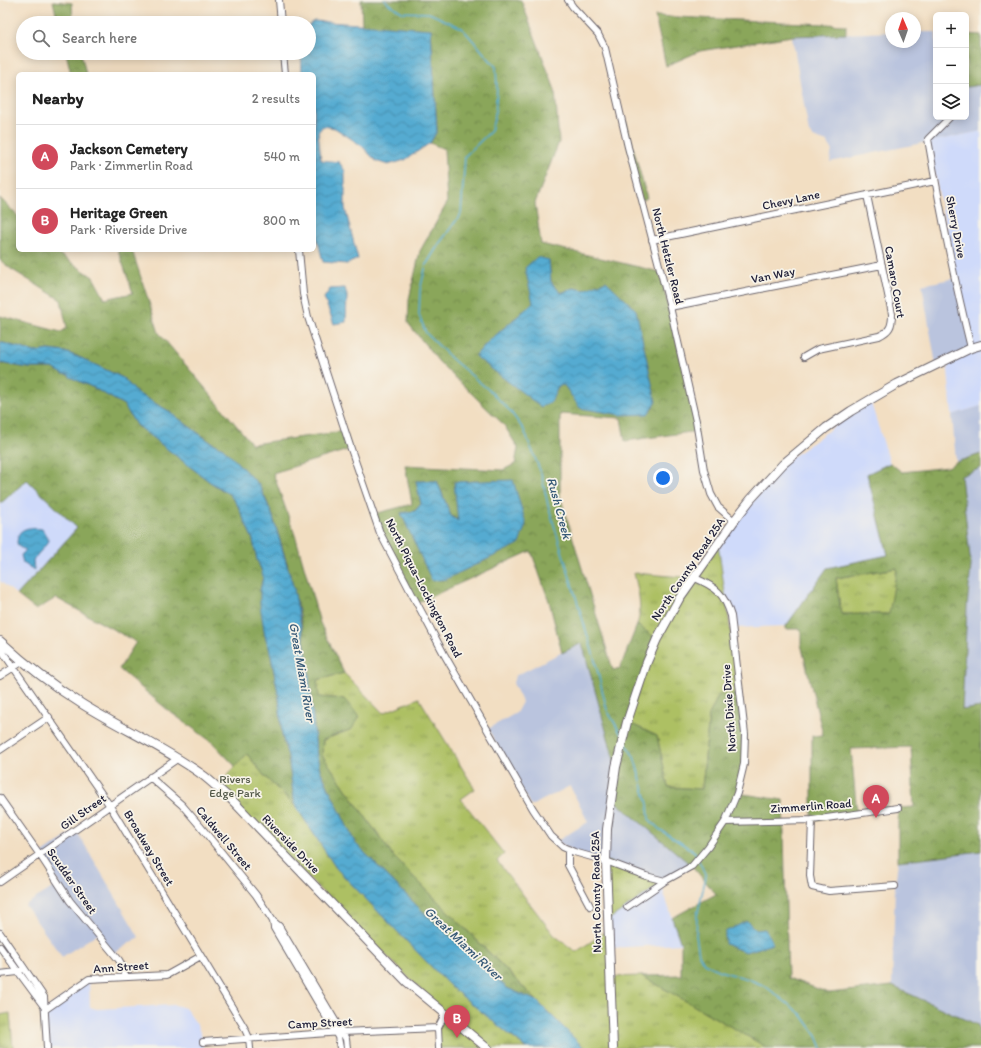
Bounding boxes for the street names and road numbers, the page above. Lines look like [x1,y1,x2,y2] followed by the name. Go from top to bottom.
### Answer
[761,187,821,213] street label: Chevy Lane
[943,195,969,260] street label: Sherry Drive
[649,206,687,306] street label: North Hetzler Road
[882,245,908,320] street label: Camaro Court
[750,264,796,286] street label: Van Way
[648,514,728,623] street label: North County Road 25A
[383,516,465,660] street label: North Piqua–Lockington Road
[719,664,739,752] street label: North Dixie Drive
[57,791,109,833] street label: Gill Street
[770,796,853,816] street label: Zimmerlin Road
[193,803,255,873] street label: Caldwell Street
[121,808,177,889] street label: Broadway Street
[259,812,323,877] street label: Riverside Drive
[588,831,604,953] street label: North County Road 25A
[44,845,100,917] street label: Scudder Street
[93,958,150,976] street label: Ann Street
[287,1014,353,1032] street label: Camp Street

